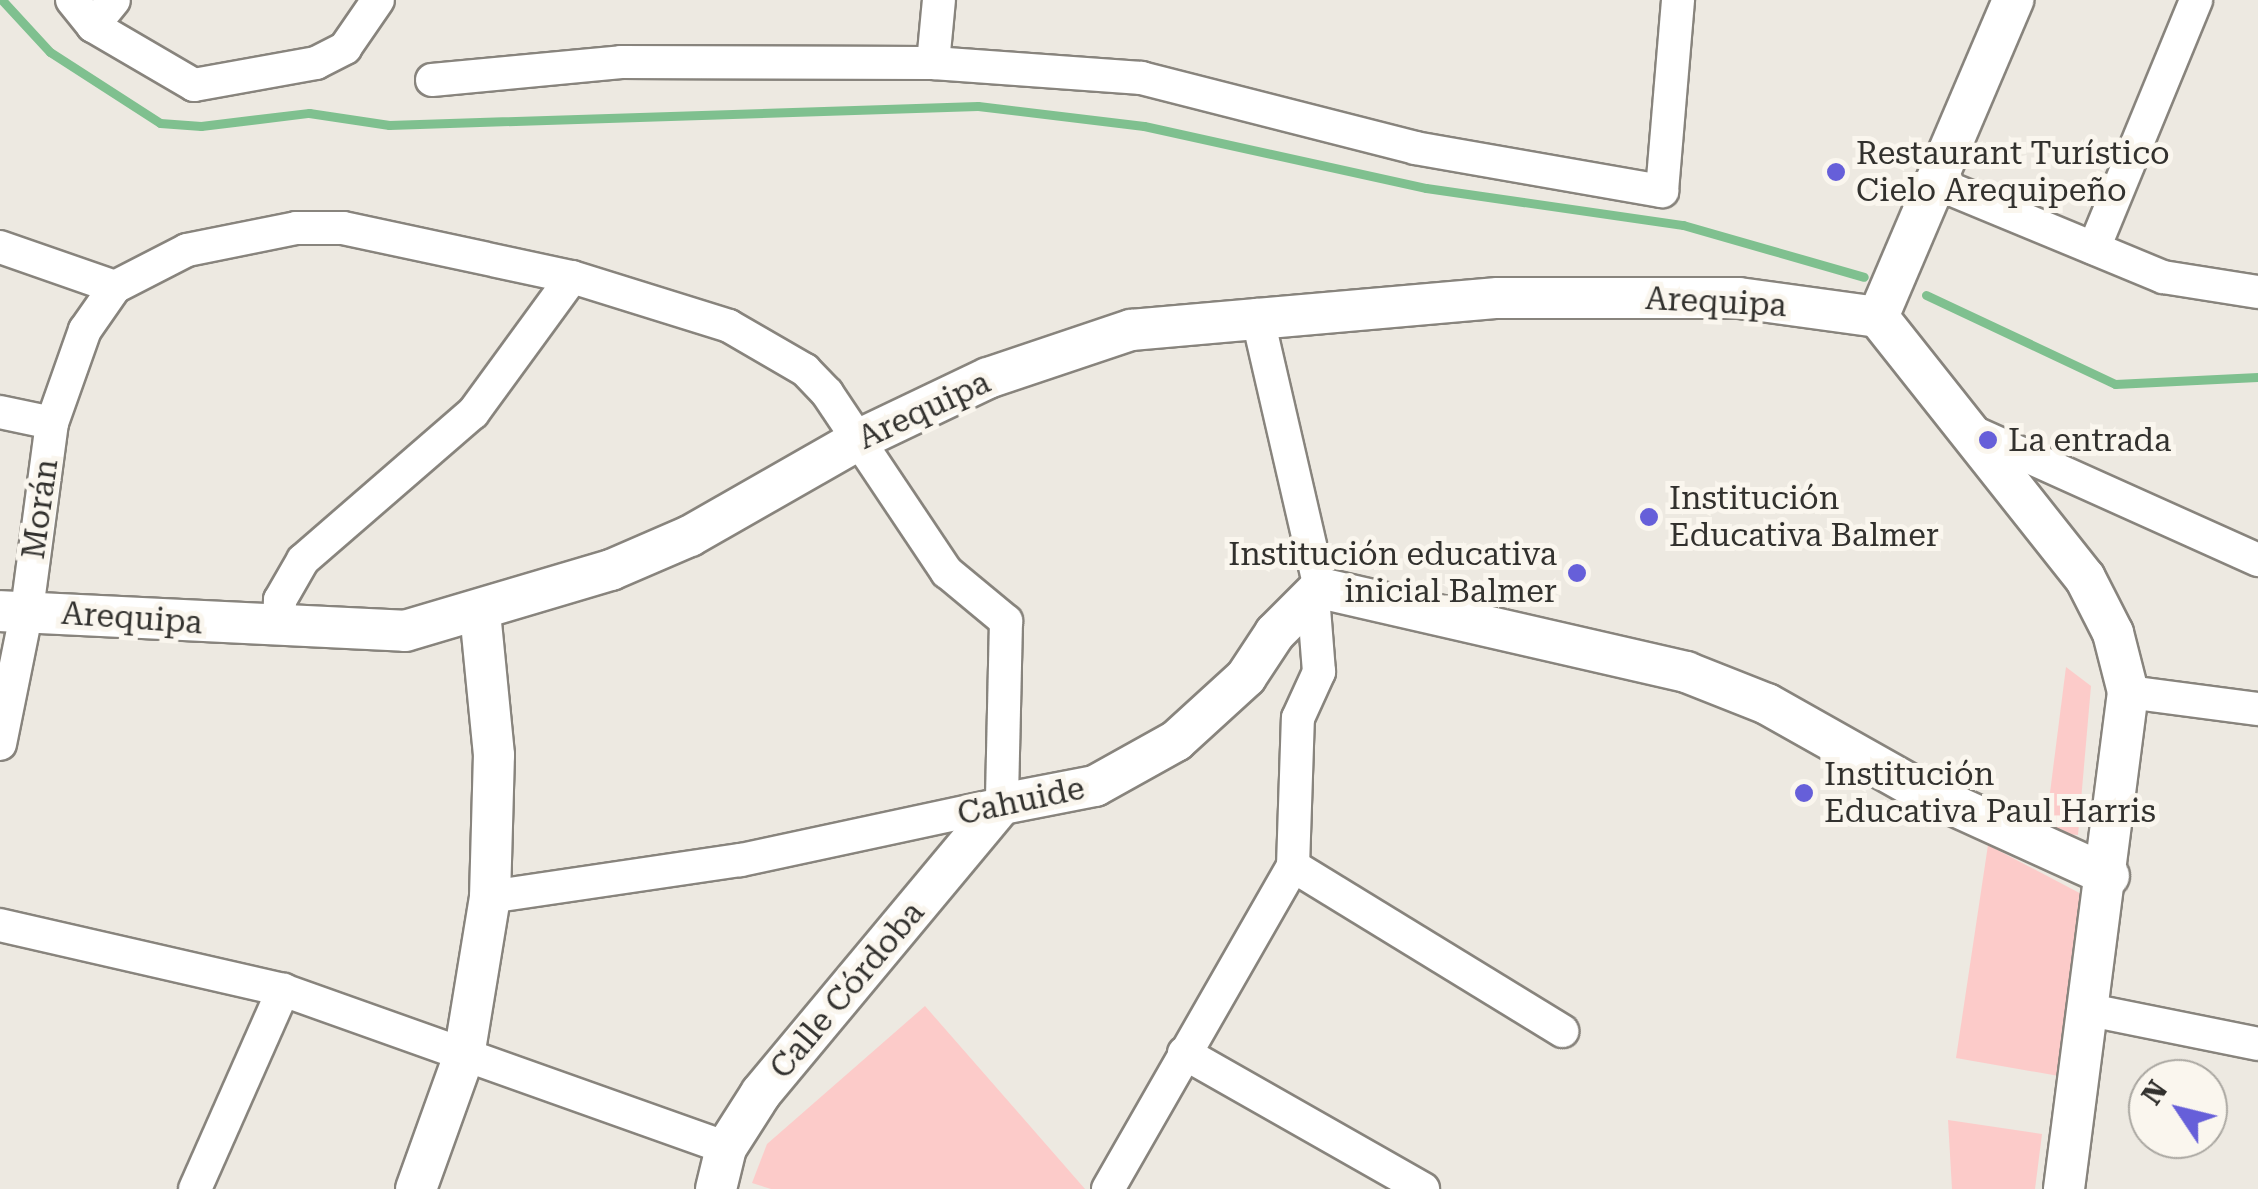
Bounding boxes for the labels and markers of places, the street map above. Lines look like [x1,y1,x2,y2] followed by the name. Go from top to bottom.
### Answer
[1856,135,2170,210] place label: Restaurant Turístico Cielo Arequipeño
[1825,161,1847,183] marker: Restaurant Turístico Cielo Arequipeño
[2008,421,2171,459] place label: La entrada
[1977,429,1999,451] marker: La entrada
[1669,480,1939,555] place label: Institución Educativa Balmer
[1638,506,1660,528] marker: Institución Educativa Balmer
[1228,536,1557,611] place label: Institución educativa inicial Balmer
[1566,562,1588,584] marker: Institución educativa inicial Balmer
[1824,756,2156,831] place label: Institución Educativa Paul Harris
[1793,782,1815,804] marker: Institución Educativa Paul Harris

